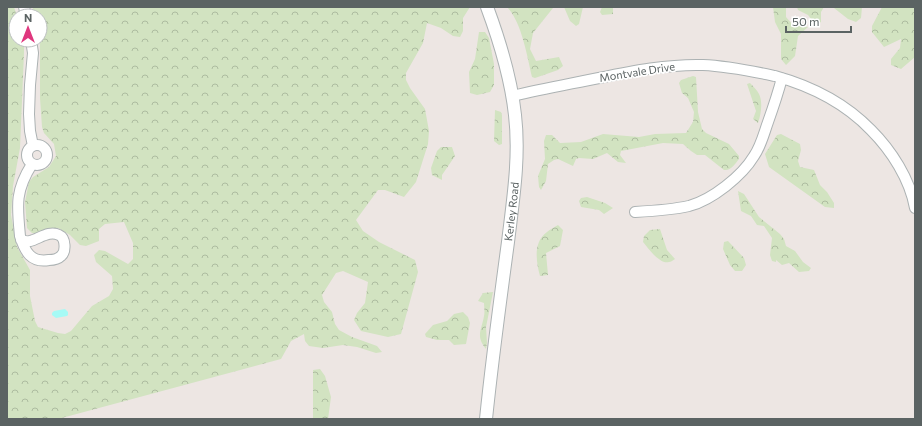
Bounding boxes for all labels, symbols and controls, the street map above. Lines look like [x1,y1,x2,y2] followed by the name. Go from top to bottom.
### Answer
[8,8,48,48] north arrow
[786,8,851,34] scale bar
[24,11,32,24] text: N
[792,14,820,28] text: 50 m
[598,59,676,84] street label: Montvale Drive
[501,182,521,242] street label: Kerley Road

